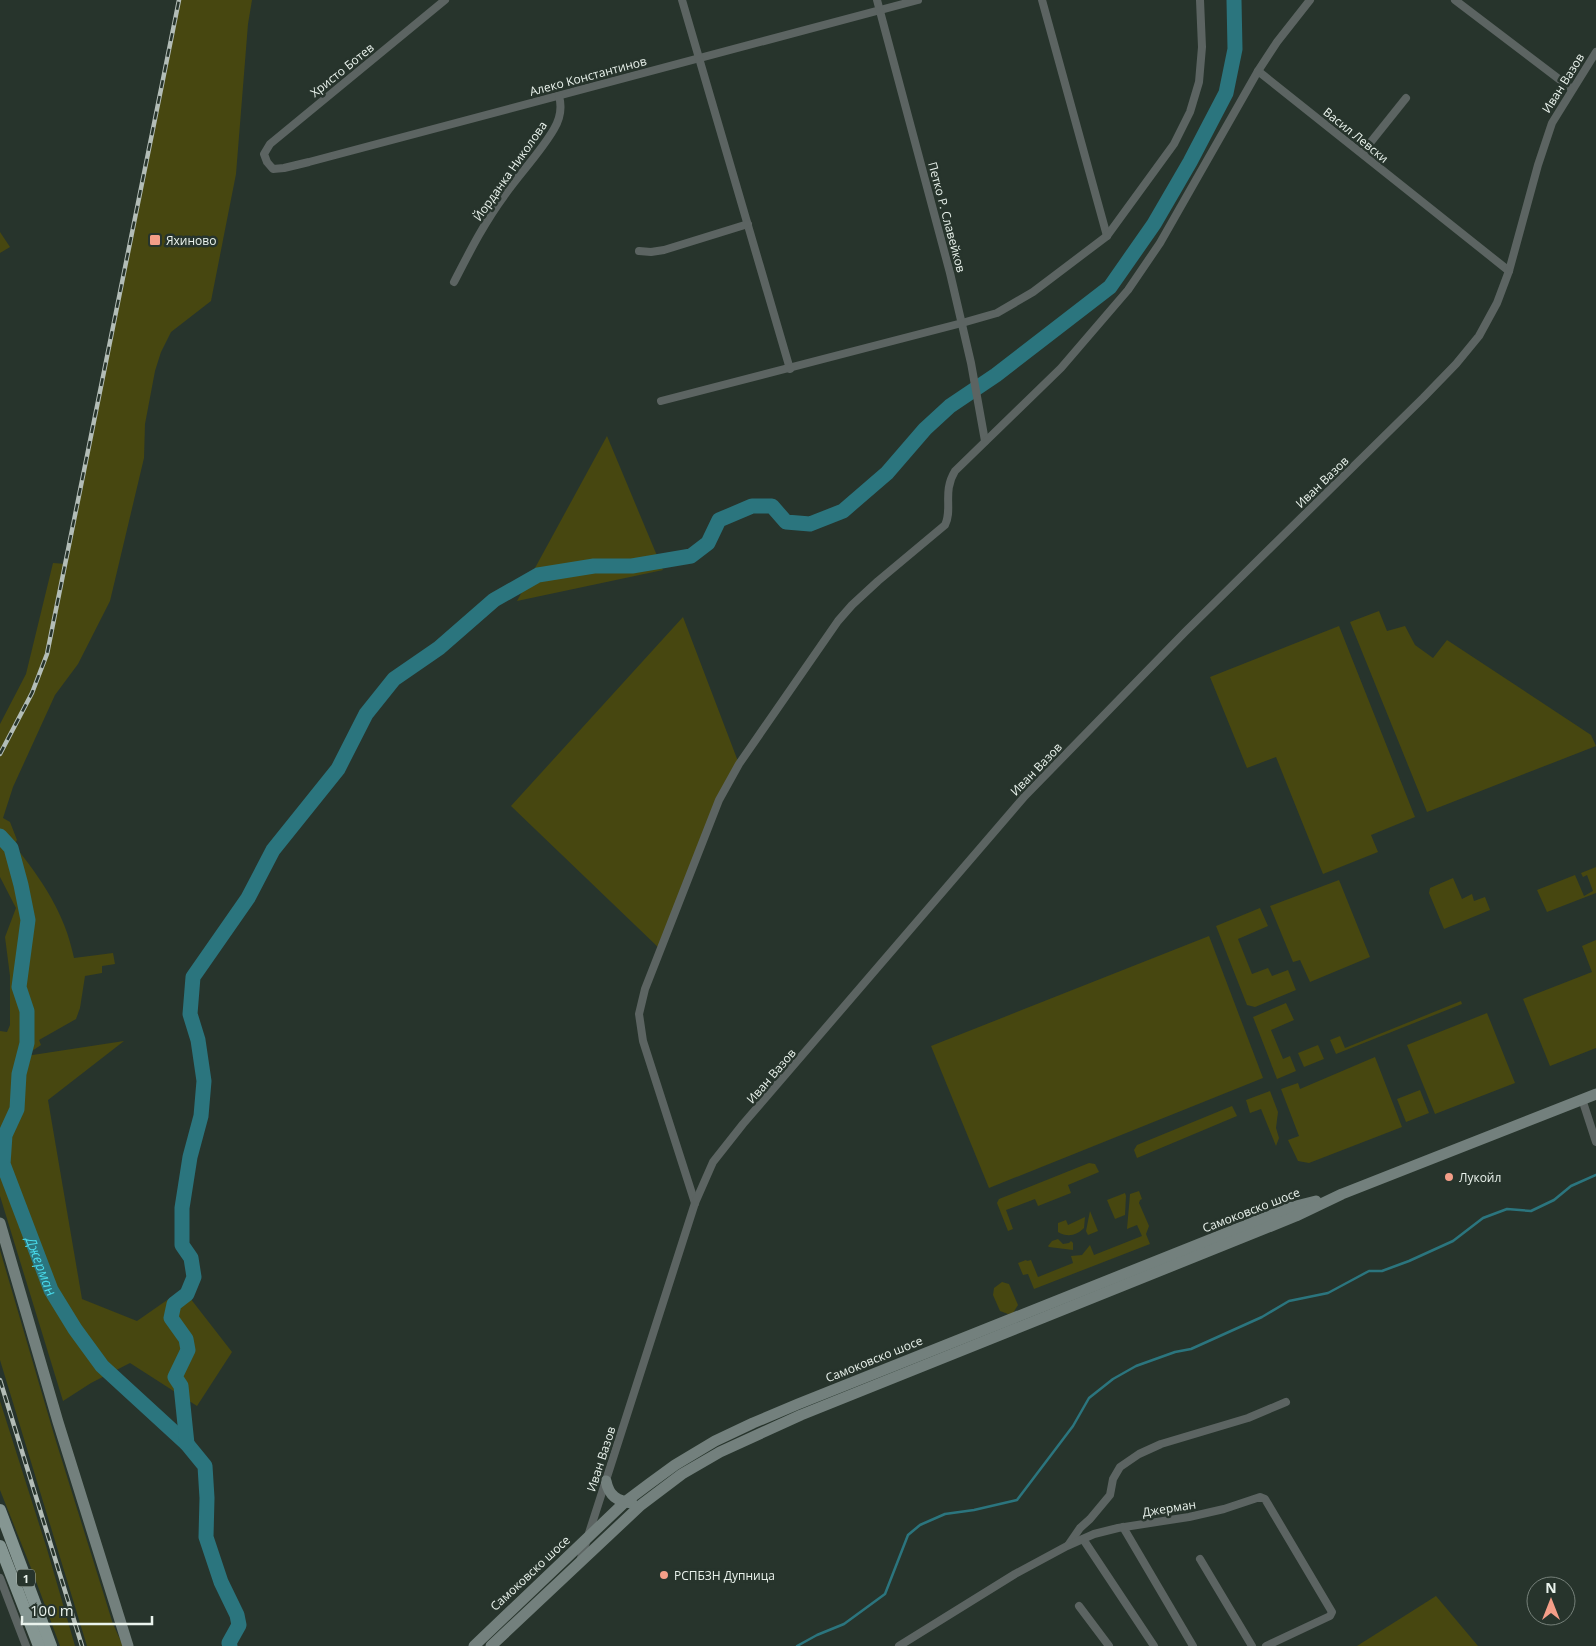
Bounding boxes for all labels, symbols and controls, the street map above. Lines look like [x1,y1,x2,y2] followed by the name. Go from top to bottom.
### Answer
[307,39,378,101] street label: Христо Ботев
[1538,50,1588,116] street label: Иван Вазов
[528,52,649,100] street label: Алеко Константинов
[1320,103,1392,167] street label: Васил Левски
[469,118,551,224] street label: Йорданка Николова
[924,160,970,274] street label: Петко Р. Славейков
[166,232,216,249] place label: Яхиново
[148,233,162,247] marker: Яхиново
[1292,452,1352,512] street label: Иван Вазов
[1006,739,1066,799] street label: Иван Вазов
[742,1045,800,1107] street label: Иван Вазов
[1459,1169,1501,1186] place label: Лукойл
[1443,1171,1455,1183] marker: Лукойл
[1200,1183,1302,1236] street label: Самоковско шосе
[21,1232,62,1299] water label: Джерман
[823,1332,925,1386] street label: Самоковско шосе
[582,1424,620,1494] street label: Иван Вазов
[1141,1495,1197,1521] street label: Джерман
[486,1531,574,1614] street label: Самоковско шосе
[674,1567,775,1584] place label: РСПБЗН Дупница
[658,1569,670,1581] marker: РСПБЗН Дупница
[17,1570,35,1586] road number: 1
[1526,1576,1576,1626] north arrow
[1545,1578,1557,1597] text: N
[22,1594,152,1626] scale bar
[30,1600,74,1620] text: 100 m

